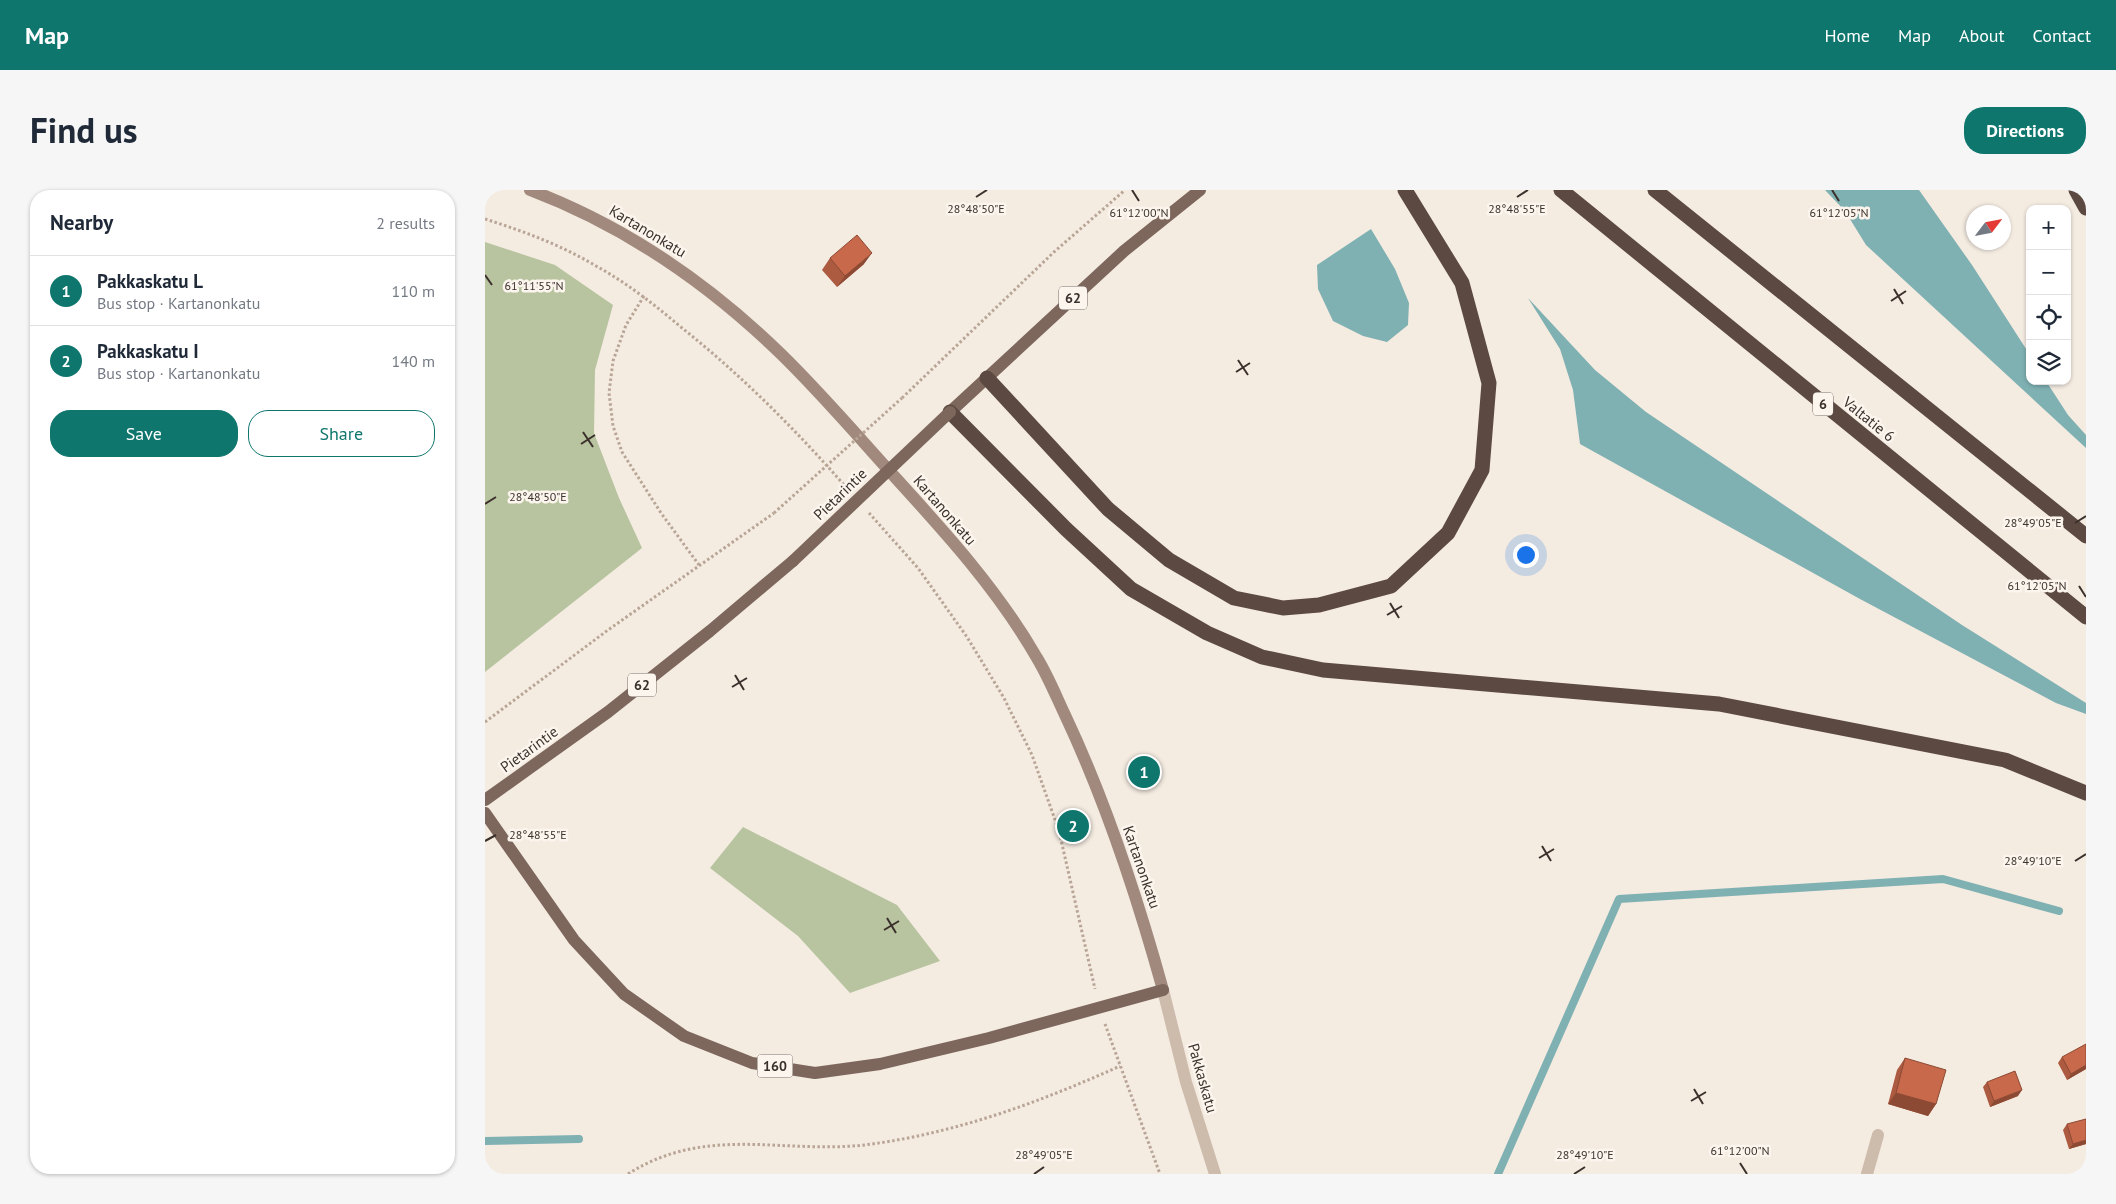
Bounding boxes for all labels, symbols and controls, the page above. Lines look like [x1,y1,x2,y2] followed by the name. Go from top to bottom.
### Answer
[25,20,69,51] text: Map
[1824,24,1870,47] text: Home
[1898,24,1931,47] text: Map
[1959,24,2005,47] text: About
[2033,24,2091,47] text: Contact
[30,107,138,153] text: Find us
[1964,107,2086,154] button: Directions
[606,201,690,261] street label: Kartanonkatu
[947,201,1005,216] text: 28°48'50"E
[1488,201,1546,216] text: 28°48'55"E
[1109,205,1169,220] text: 61°12'00"N
[1809,205,1869,220] text: 61°12'05"N
[1966,205,2011,250] north arrow
[2026,205,2071,385] map controls
[2026,205,2071,250] button: +
[50,209,113,236] text: Nearby
[376,213,435,233] text: 2 results
[2026,250,2071,295] button: −
[97,269,203,293] text: Pakkaskatu L
[504,278,564,293] text: 61°11'55"N
[61,281,71,301] text: 1
[392,281,435,301] text: 110 m
[1059,286,1087,310] road number: 62
[97,293,260,313] text: Bus stop · Kartanonkatu
[2026,295,2071,340] button: locate
[97,339,199,363] text: Pakkaskatu I
[2026,340,2071,385] button: layers
[61,351,71,371] text: 2
[392,351,435,371] text: 140 m
[97,363,260,383] text: Bus stop · Kartanonkatu
[1813,392,1833,415] road number: 6
[1839,392,1899,446] street label: Valtatie 6
[50,410,238,457] button: Save
[248,410,435,457] button: Share
[809,464,871,524] street label: Pietarintie
[909,471,981,549] street label: Kartanonkatu
[509,489,567,504] text: 28°48'50"E
[2004,515,2062,530] text: 28°49'05"E
[1513,542,1539,568] your location
[2007,578,2067,593] text: 61°12'05"N
[628,674,656,696] road number: 62
[496,722,562,776] street label: Pietarintie
[1128,753,1160,791] pin: 1
[1057,807,1089,845] pin: 2
[1119,823,1165,911] street label: Kartanonkatu
[509,827,567,842] text: 28°48'55"E
[2004,853,2062,868] text: 28°49'10"E
[1184,1041,1222,1115] street label: Pakkaskatu
[757,1054,793,1078] road number: 160
[1710,1143,1770,1158] text: 61°12'00"N
[1015,1147,1073,1162] text: 28°49'05"E
[1556,1147,1614,1162] text: 28°49'10"E

